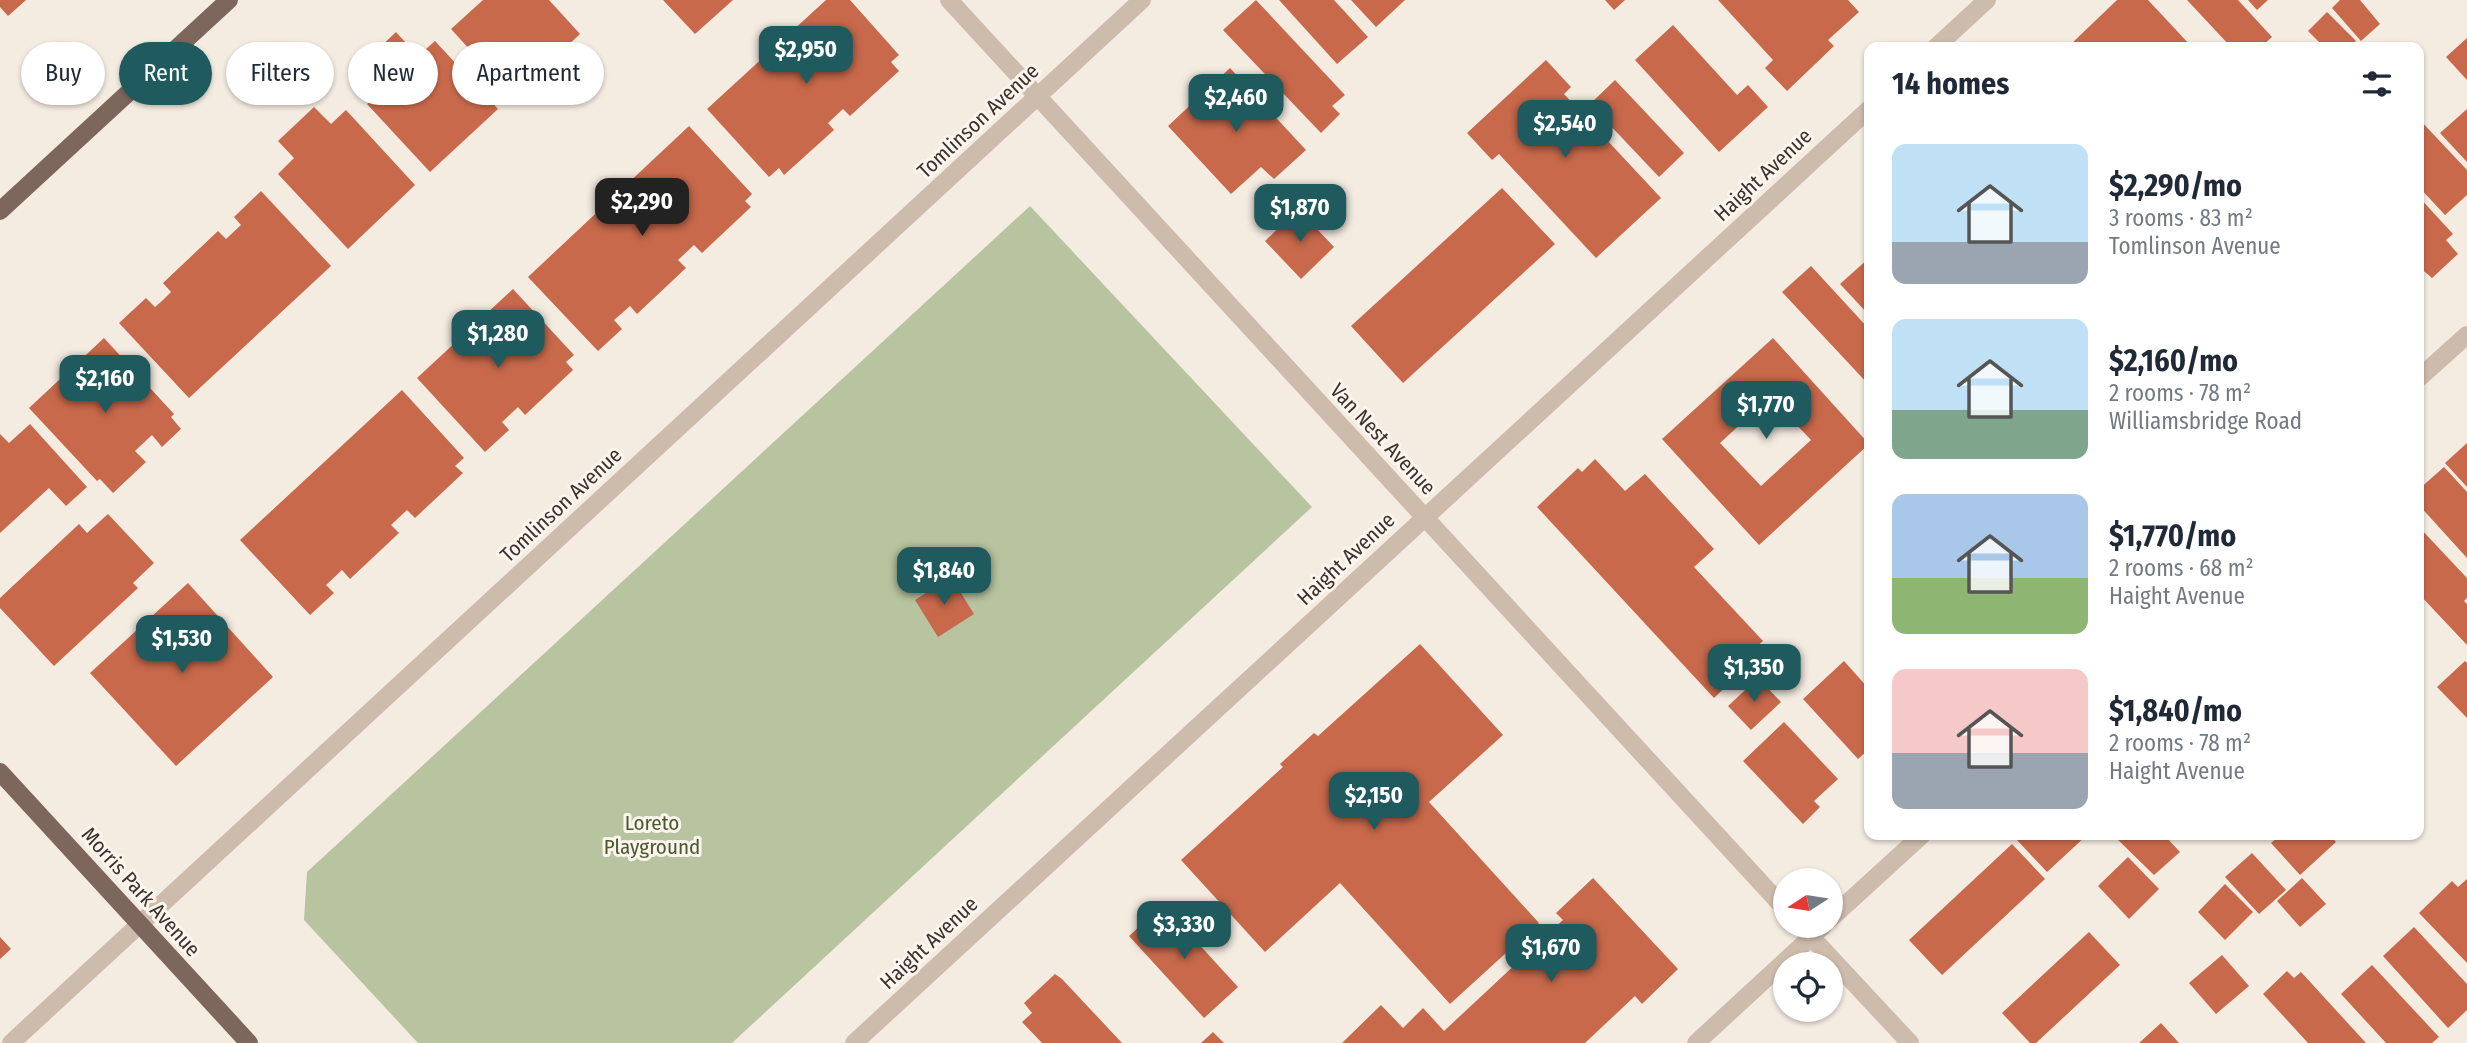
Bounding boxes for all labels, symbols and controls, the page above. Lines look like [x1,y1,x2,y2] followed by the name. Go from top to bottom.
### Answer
[749,27,863,86] pin: $2,950
[775,35,837,63] text: $2,950
[21,42,105,105] chip: Buy
[119,42,212,105] chip: Rent
[226,42,334,105] chip: Filters
[348,42,438,105] chip: New
[452,42,604,105] chip: Apartment
[912,58,1044,184] street label: Tomlinson Avenue
[2358,65,2396,103] icon: filters
[1892,66,2009,102] text: 14 homes
[1179,74,1293,134] pin: $2,460
[1205,83,1267,111] text: $2,460
[1508,100,1622,160] pin: $2,540
[1534,109,1596,137] text: $2,540
[1709,123,1817,227] street label: Haight Avenue
[2109,168,2242,204] text: $2,290/mo
[1948,172,2032,256] icon: home
[585,178,699,238] pin: $2,290
[1243,184,1357,244] pin: $1,870
[611,187,673,215] text: $2,290
[1270,193,1330,221] text: $1,870
[2109,204,2253,232] text: 3 rooms · 83 m²
[2109,232,2281,260] text: Tomlinson Avenue
[441,310,555,370] pin: $1,280
[468,319,528,347] text: $1,280
[2109,343,2238,379] text: $2,160/mo
[1948,347,2032,431] icon: home
[48,356,162,415] pin: $2,160
[75,364,135,392] text: $2,160
[1325,378,1441,500] street label: Van Nest Avenue
[2109,379,2251,407] text: 2 rooms · 78 m²
[1709,382,1823,441] pin: $1,770
[1737,390,1795,418] text: $1,770
[2109,407,2302,435] text: Williamsbridge Road
[495,442,627,568] street label: Tomlinson Avenue
[1292,507,1400,611] street label: Haight Avenue
[2109,518,2236,554] text: $1,770/mo
[1948,522,2032,606] icon: home
[887,548,1001,607] pin: $1,840
[2109,554,2254,582] text: 2 rooms · 68 m²
[913,556,975,584] text: $1,840
[2109,582,2245,610] text: Haight Avenue
[125,616,239,675] pin: $1,530
[152,624,212,652] text: $1,530
[1697,644,1811,704] pin: $1,350
[1724,653,1784,681] text: $1,350
[2109,693,2242,729] text: $1,840/mo
[1948,697,2032,781] icon: home
[2109,729,2251,757] text: 2 rooms · 78 m²
[2109,757,2245,785] text: Haight Avenue
[1317,772,1431,832] pin: $2,150
[1345,781,1403,809] text: $2,150
[604,810,700,860] park label: Loreto Playground
[76,822,206,962] street label: Morris Park Avenue
[1773,868,1843,938] north arrow
[1773,868,1843,1022] map controls
[875,891,983,995] street label: Haight Avenue
[1127,902,1241,961] pin: $3,330
[1153,910,1215,938] text: $3,330
[1494,925,1608,984] pin: $1,670
[1521,933,1581,961] text: $1,670
[1773,952,1843,1022] button: locate

